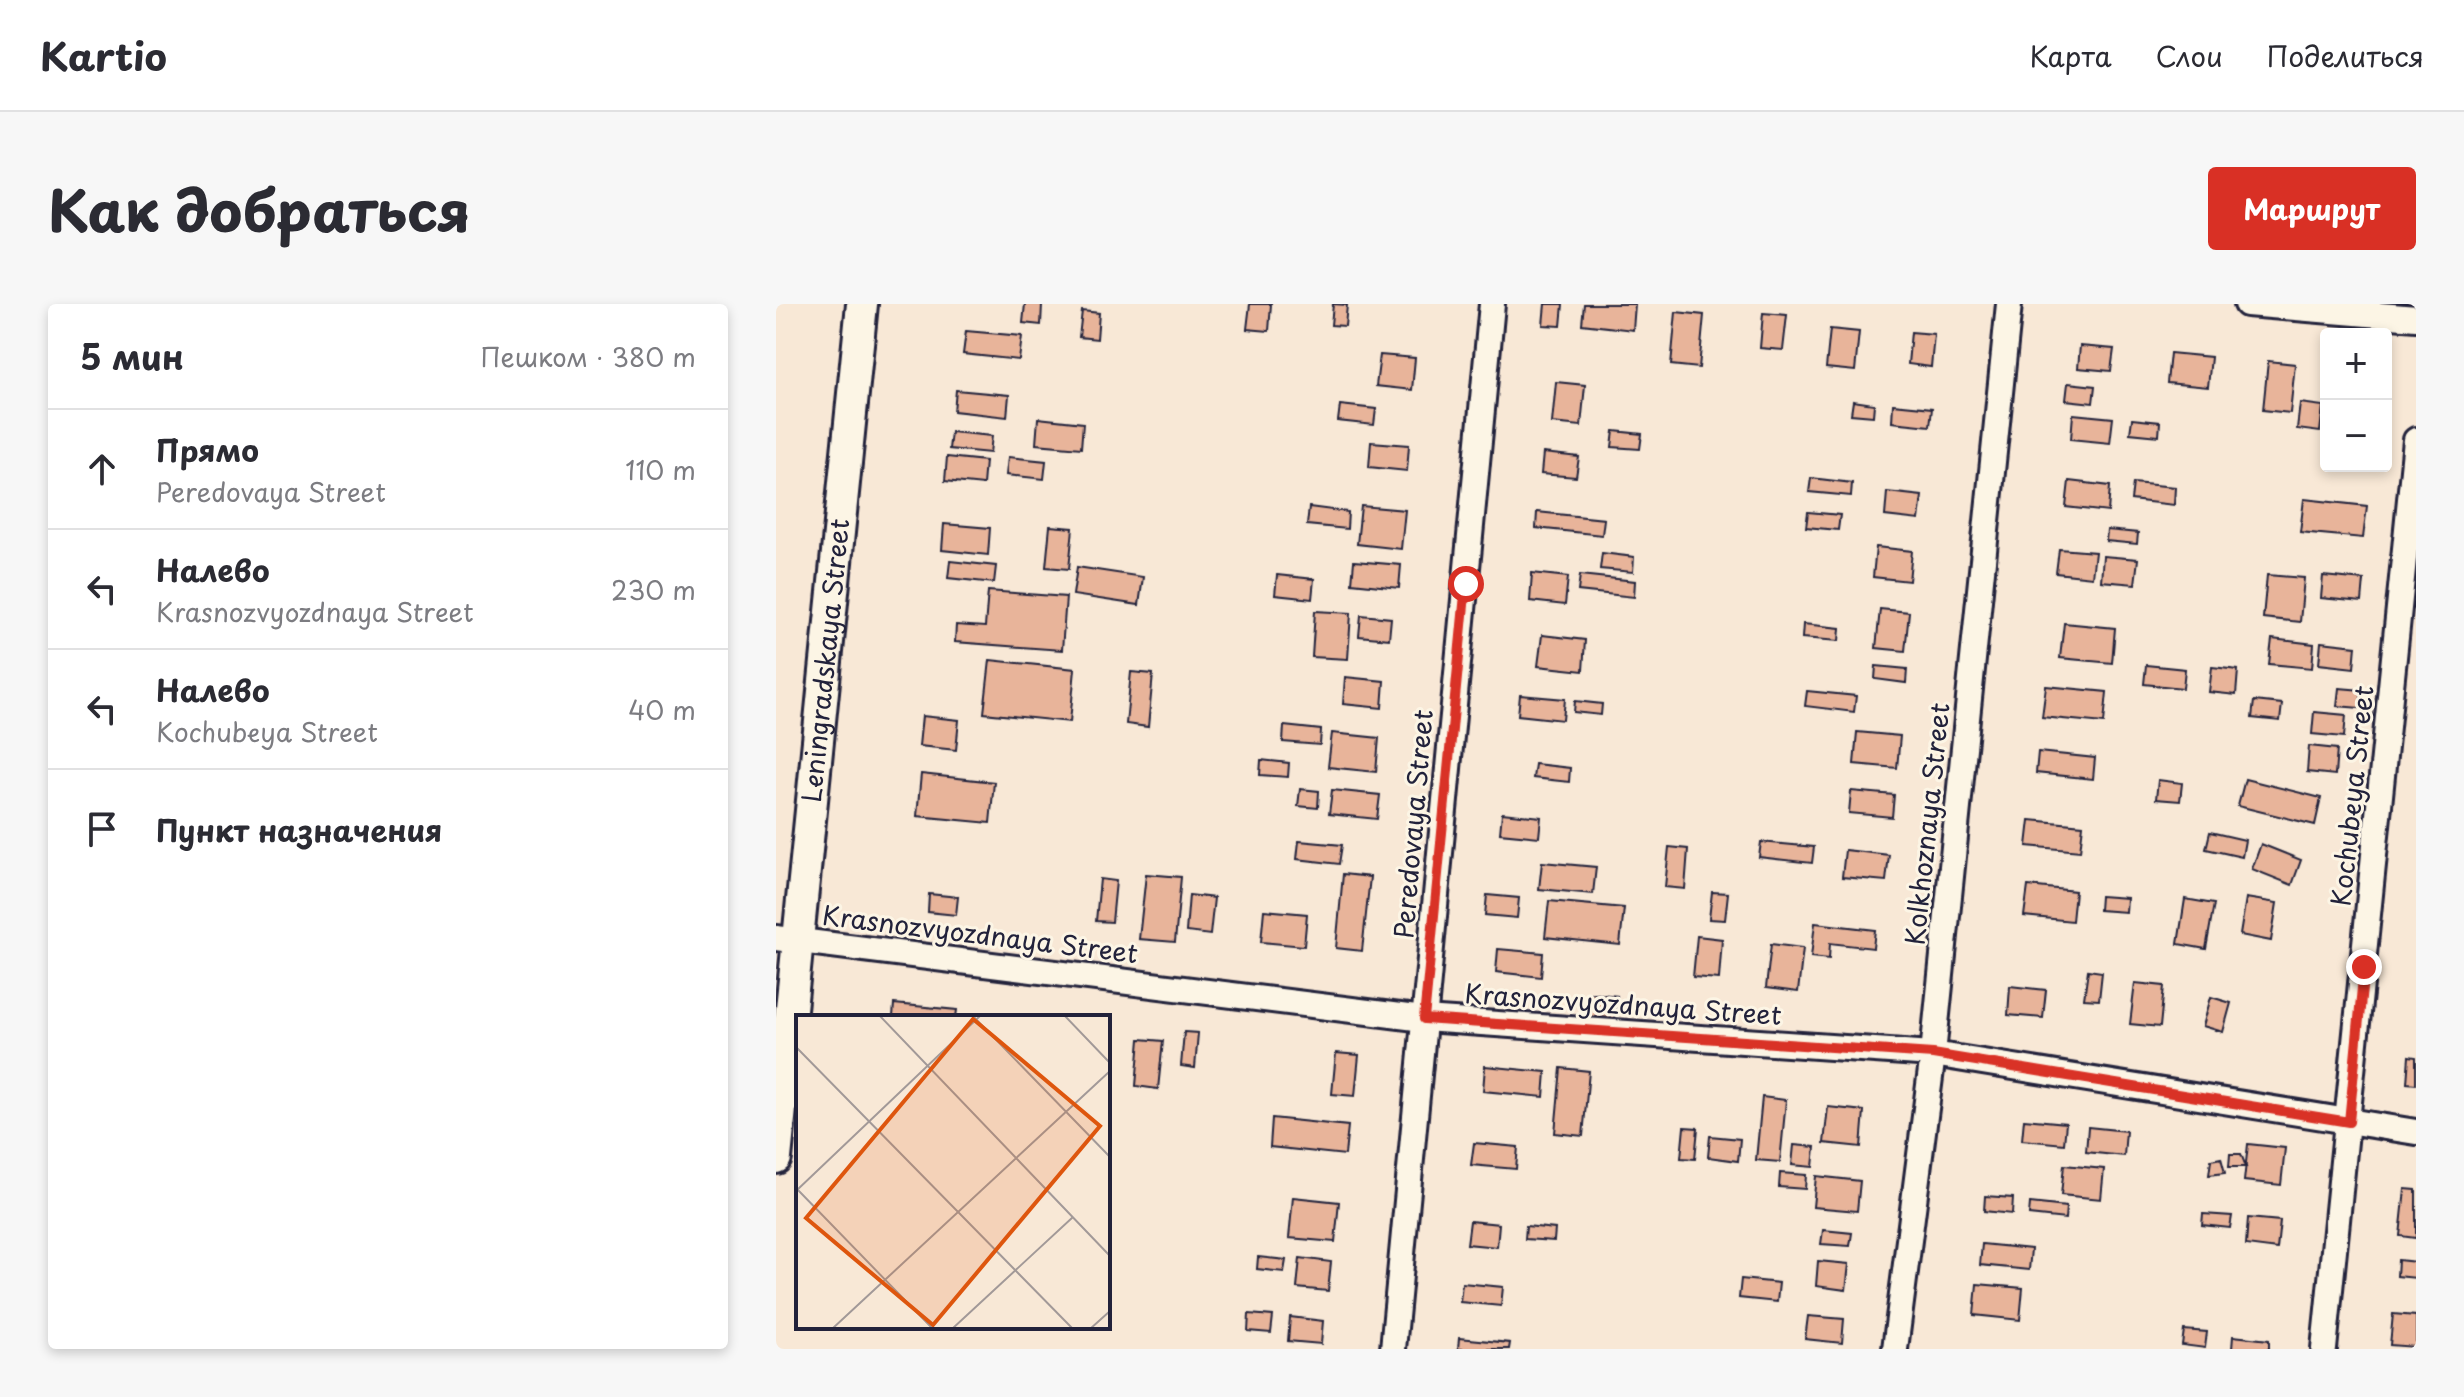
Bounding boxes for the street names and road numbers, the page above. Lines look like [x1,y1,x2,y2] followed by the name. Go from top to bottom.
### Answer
[791,517,858,804] street label: Leningradskaya Street
[2321,683,2382,908] street label: Kochubeya Street
[1894,701,1959,947] street label: Kolkhoznaya Street
[1383,708,1442,940] street label: Peredovaya Street
[820,895,1140,972] street label: Krasnozvyozdnaya Street
[1463,973,1783,1034] street label: Krasnozvyozdnaya Street

